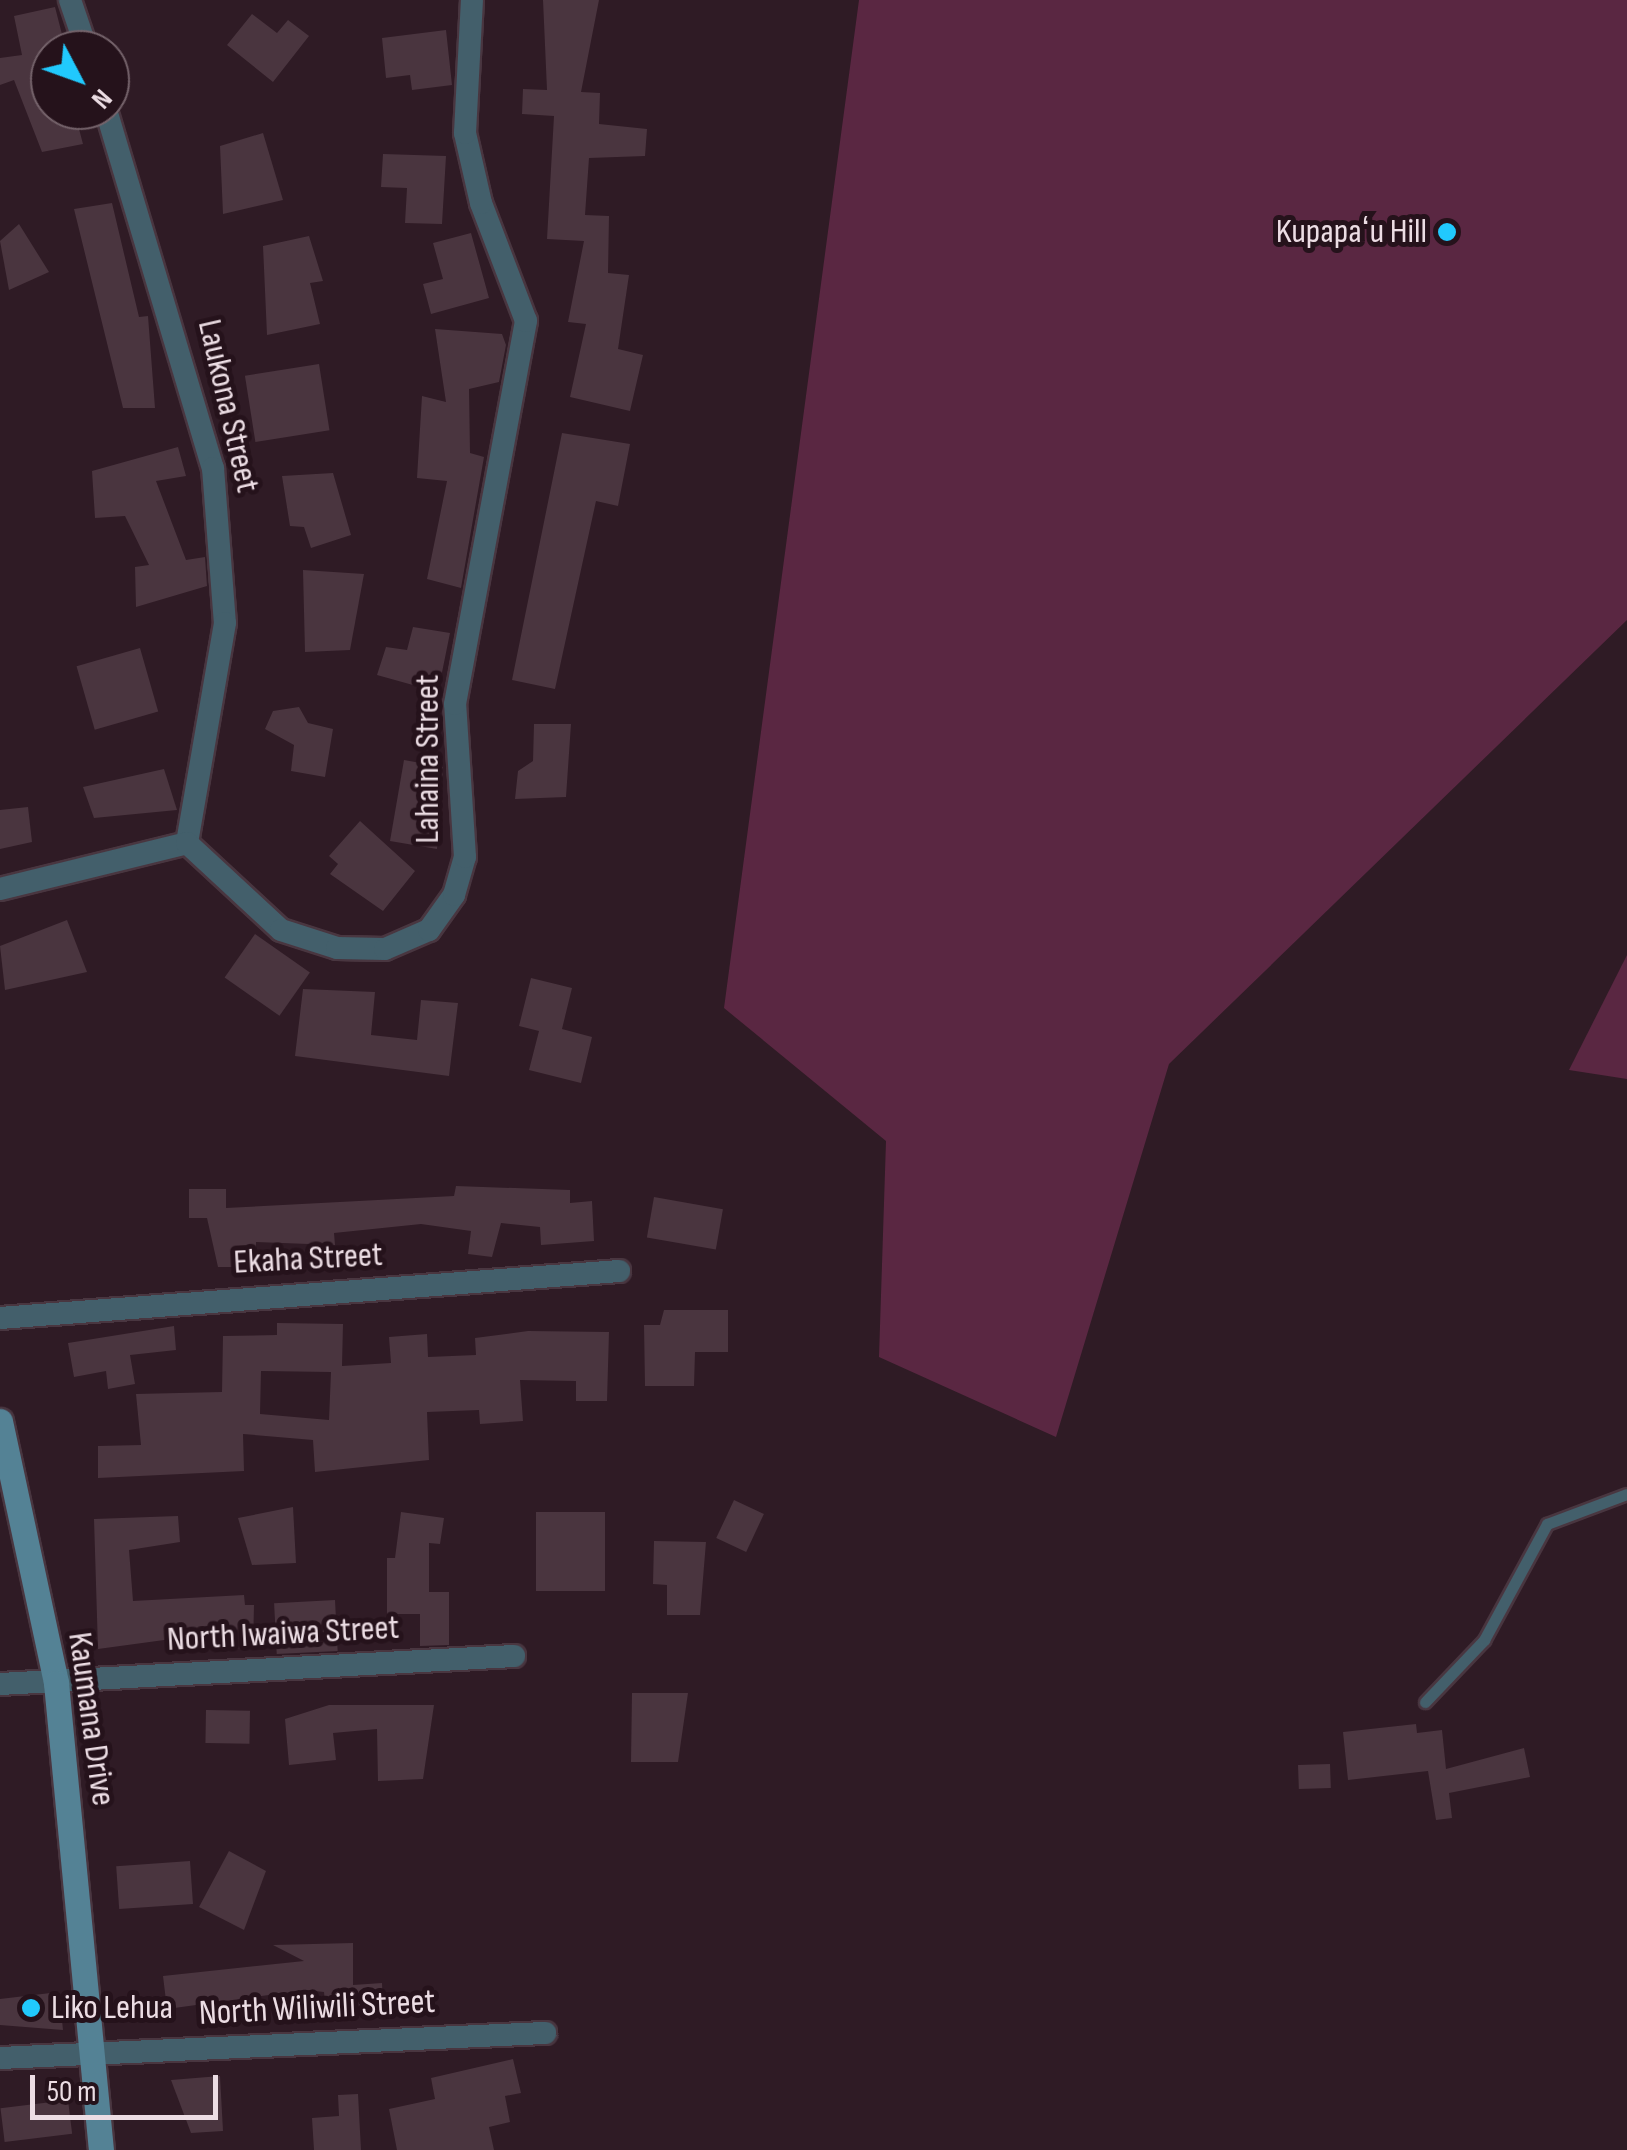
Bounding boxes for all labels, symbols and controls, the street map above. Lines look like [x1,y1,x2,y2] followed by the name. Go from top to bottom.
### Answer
[30,30,130,130] north arrow
[84,82,119,115] text: N
[1276,211,1427,253] place label: Kupapaʻu Hill
[1436,221,1458,243] marker: Kupapaʻu Hill
[188,315,268,497] street label: Laukona Street
[407,674,449,844] street label: Lahaina Street
[232,1234,384,1284] street label: Ekaha Street
[166,1607,400,1661] street label: North Iwaiwa Street
[58,1630,124,1808] street label: Kaumana Drive
[198,1981,436,2035] street label: North Wiliwili Street
[51,1987,173,2029] place label: Liko Lehua
[20,1997,42,2019] marker: Liko Lehua
[35,2055,222,2117] scale bar
[47,2074,96,2110] text: 50 m

